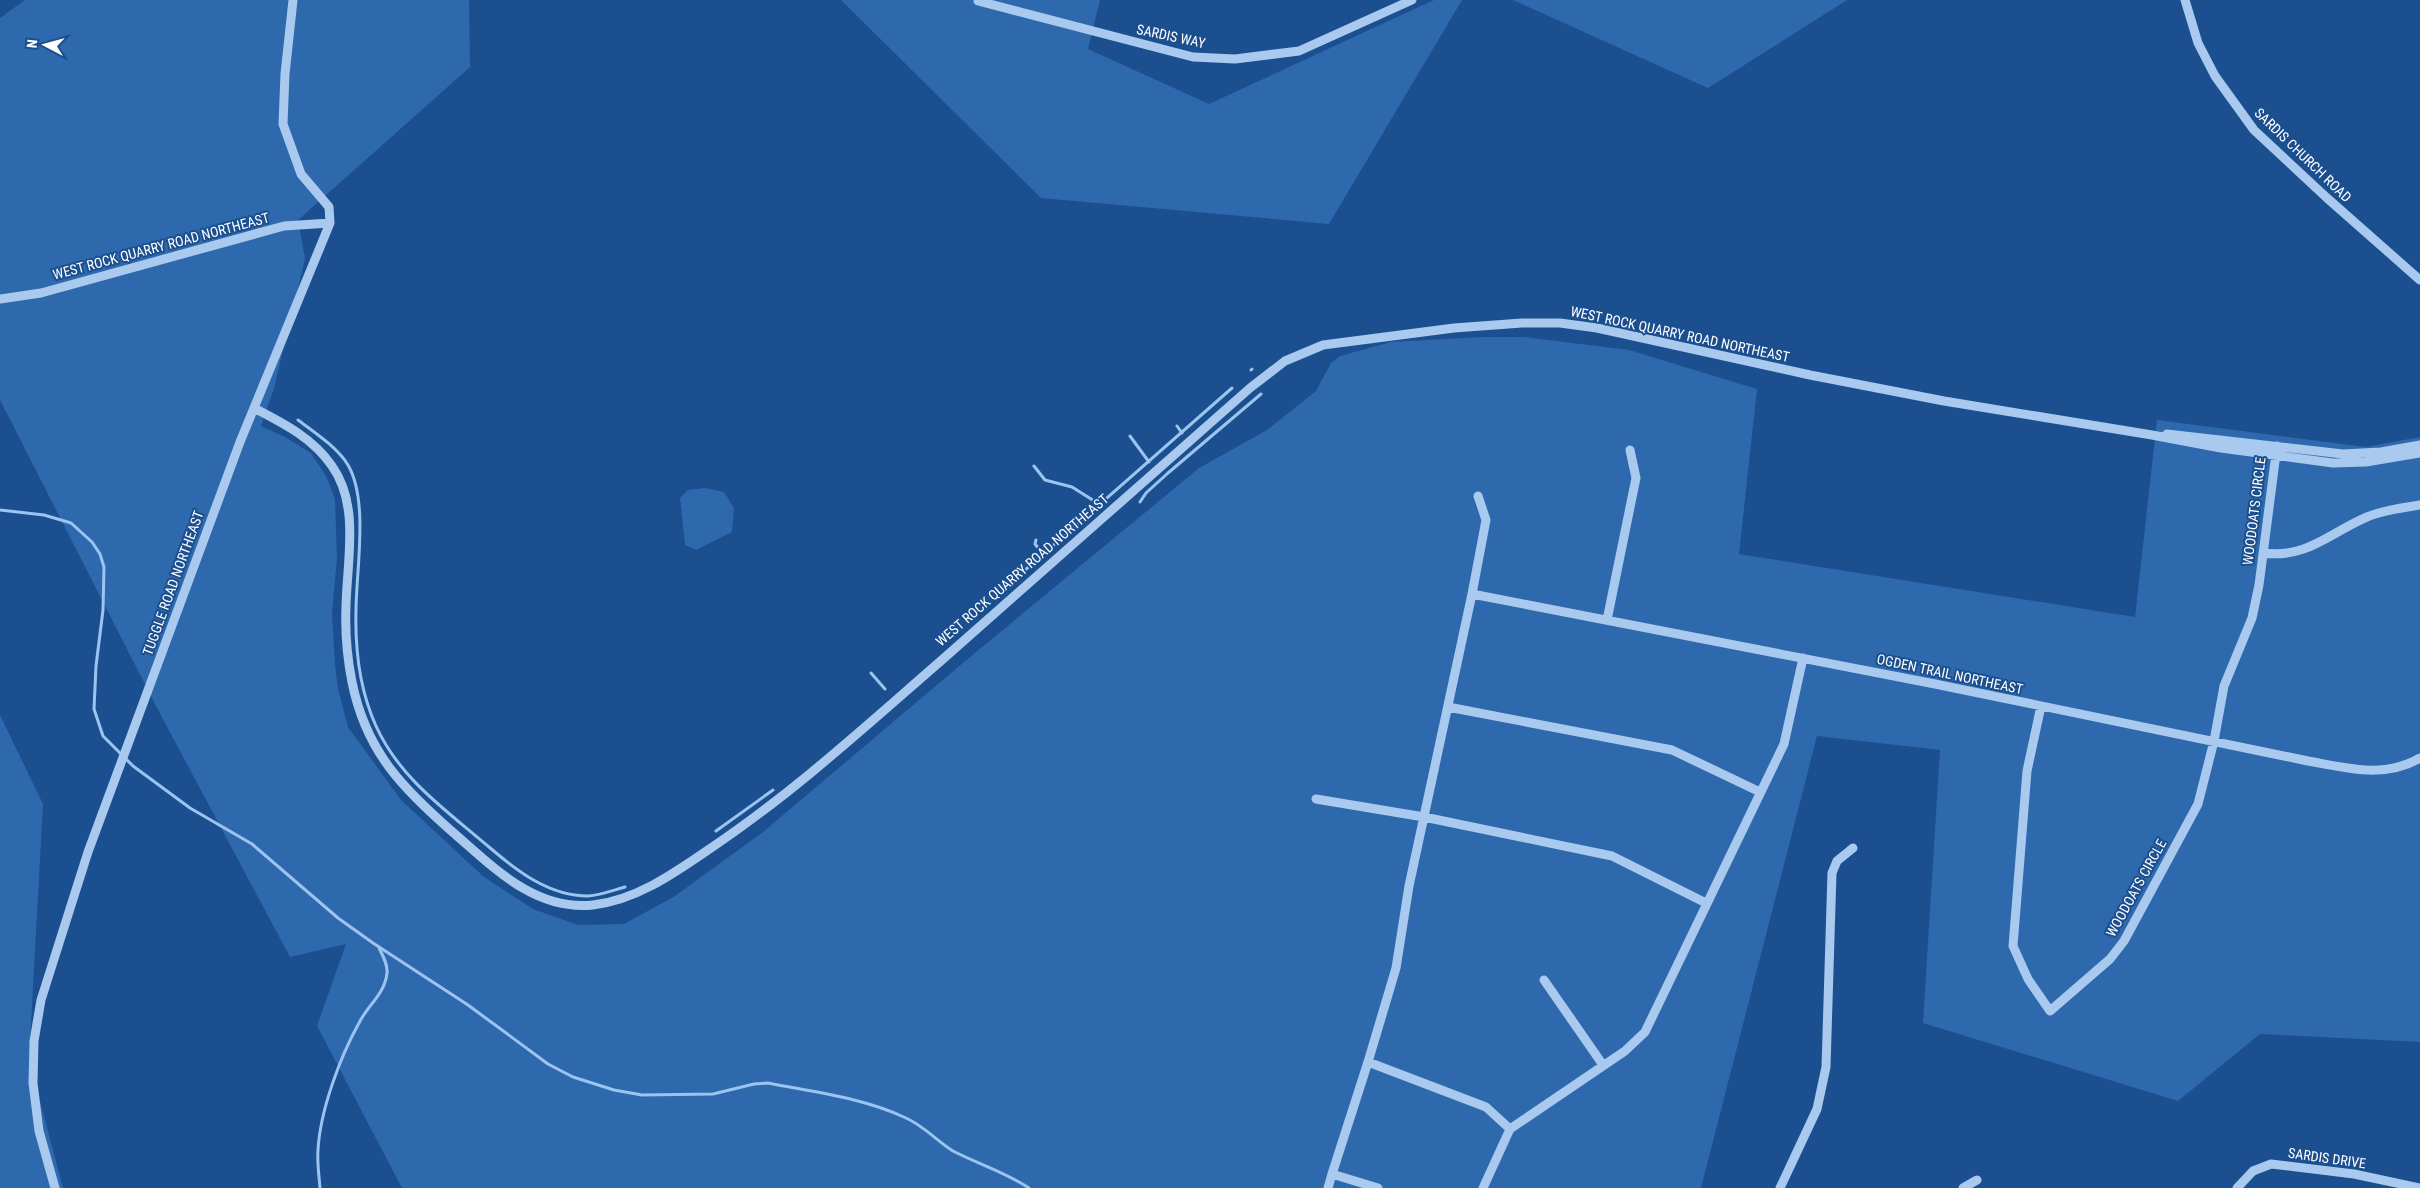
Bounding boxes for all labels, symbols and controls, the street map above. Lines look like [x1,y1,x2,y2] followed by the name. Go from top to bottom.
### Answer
[20,20,70,70] north arrow
[1135,21,1207,51] street label: SARDIS WAY
[24,39,40,49] text: N
[2251,105,2355,205] street label: SARDIS CHURCH ROAD
[51,209,271,283] street label: WEST ROCK QUARRY ROAD NORTHEAST
[1569,303,1791,365] street label: WEST ROCK QUARRY ROAD NORTHEAST
[2239,456,2269,566] street label: WOODOATS CIRCLE
[932,491,1112,649] street label: WEST ROCK QUARRY ROAD NORTHEAST
[139,508,207,658] street label: TUGGLE ROAD NORTHEAST
[1875,651,2025,697] street label: OGDEN TRAIL NORTHEAST
[2103,836,2169,940] street label: WOODOATS CIRCLE
[2287,1145,2367,1171] street label: SARDIS DRIVE

